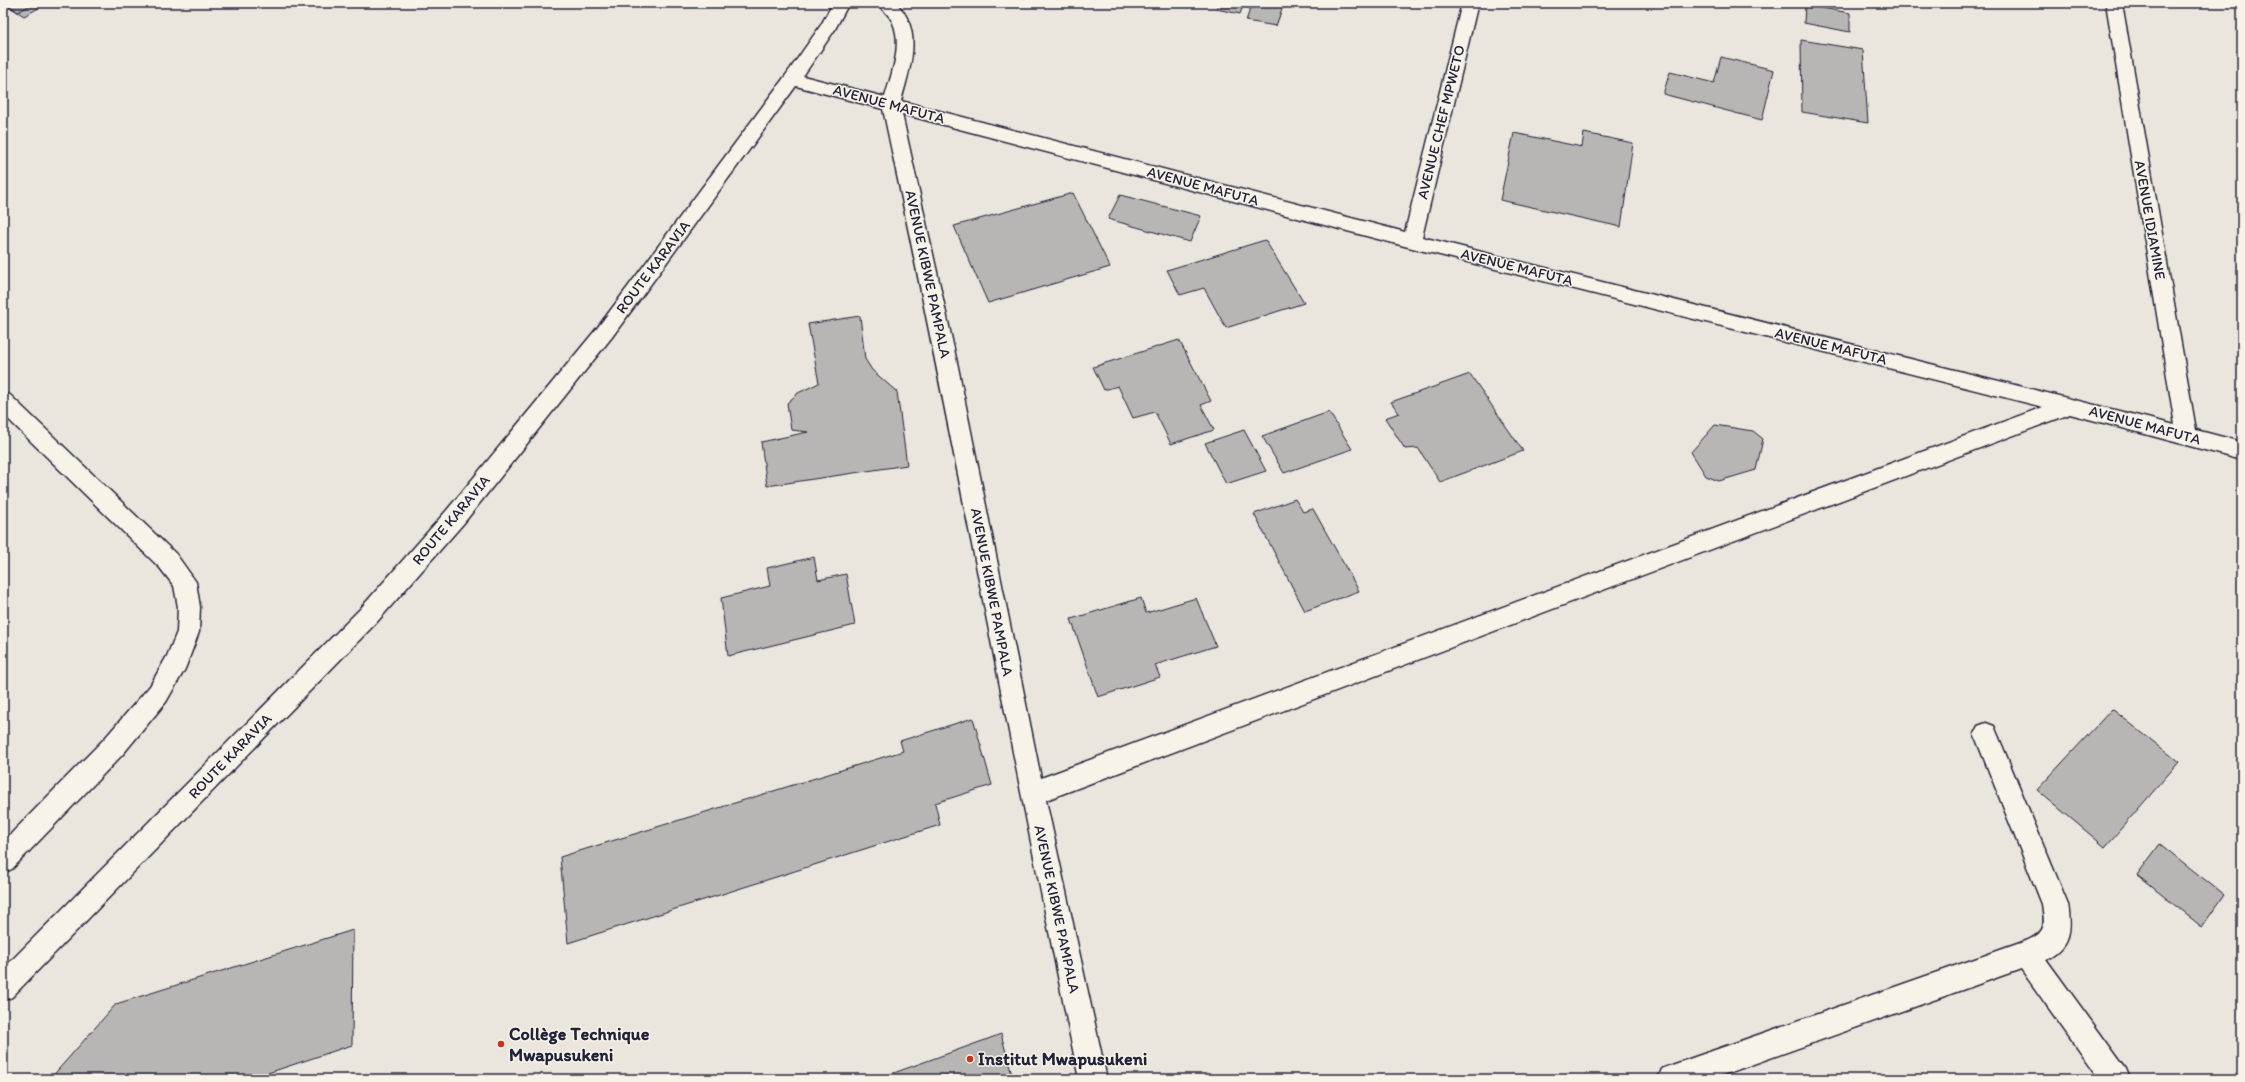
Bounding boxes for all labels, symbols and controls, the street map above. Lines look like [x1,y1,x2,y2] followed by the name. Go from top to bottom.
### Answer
[1413,43,1469,201] street label: AVENUE CHEF MPWETO
[831,80,947,128] street label: AVENUE MAFUTA
[2131,159,2169,281] street label: AVENUE IDIAMINE
[1145,162,1261,210] street label: AVENUE MAFUTA
[901,188,955,360] street label: AVENUE KIBWE PAMPALA
[612,217,694,317] street label: ROUTE KARAVIA
[1459,244,1575,290] street label: AVENUE MAFUTA
[1773,323,1889,369] street label: AVENUE MAFUTA
[2087,401,2203,449] street label: AVENUE MAFUTA
[408,471,494,569] street label: ROUTE KARAVIA
[967,506,1017,678] street label: AVENUE KIBWE PAMPALA
[185,709,276,802] street label: ROUTE KARAVIA
[1030,823,1084,995] street label: AVENUE KIBWE PAMPALA
[509,1023,650,1066] place label: Collège Technique Mwapusukeni
[496,1039,506,1049] marker: Collège Technique Mwapusukeni
[978,1048,1147,1070] place label: Institut Mwapusukeni
[965,1054,975,1064] marker: Institut Mwapusukeni

